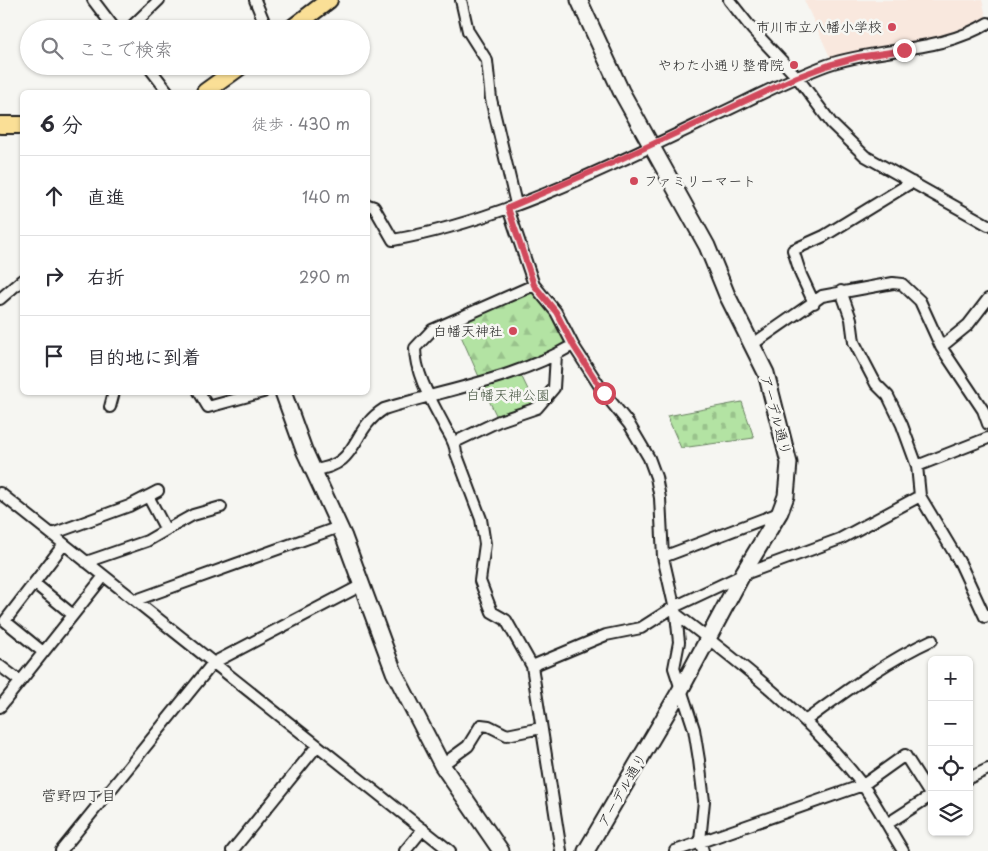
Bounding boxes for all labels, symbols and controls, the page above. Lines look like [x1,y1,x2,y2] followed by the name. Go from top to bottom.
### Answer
[756,16,882,37] place label: 市川市立八幡小学校
[20,20,370,75] search box
[886,21,898,33] marker: 市川市立八幡小学校
[38,34,66,62] icon: search
[78,34,173,62] text: ここで検索
[893,39,916,62] route end
[658,54,784,75] place label: やわた小通り整骨院
[788,59,800,71] marker: やわた小通り整骨院
[40,107,83,139] text: 6 分
[252,111,350,135] text: 徒歩 · 430 m
[644,170,756,191] place label: ファミリーマート
[628,175,640,187] marker: ファミリーマート
[40,182,68,210] icon: ahead
[87,182,125,210] text: 直進
[302,184,350,208] text: 140 m
[40,262,68,290] icon: right
[87,262,125,290] text: 右折
[299,264,350,288] text: 290 m
[433,320,503,341] place label: 白幡天神社
[507,325,519,337] marker: 白幡天神社
[40,342,68,370] icon: arrive
[87,342,201,370] text: 目的地に到着
[756,372,797,457] street label: アーデル通り
[593,382,616,405] route start
[466,384,550,405] park label: 白幡天神公園
[928,656,973,836] map controls
[928,656,973,701] button: +
[928,701,973,746] button: −
[928,746,973,791] button: locate
[592,749,651,831] street label: アーデル通り
[41,783,117,806] district label: 菅野四丁目
[928,791,973,836] button: layers

